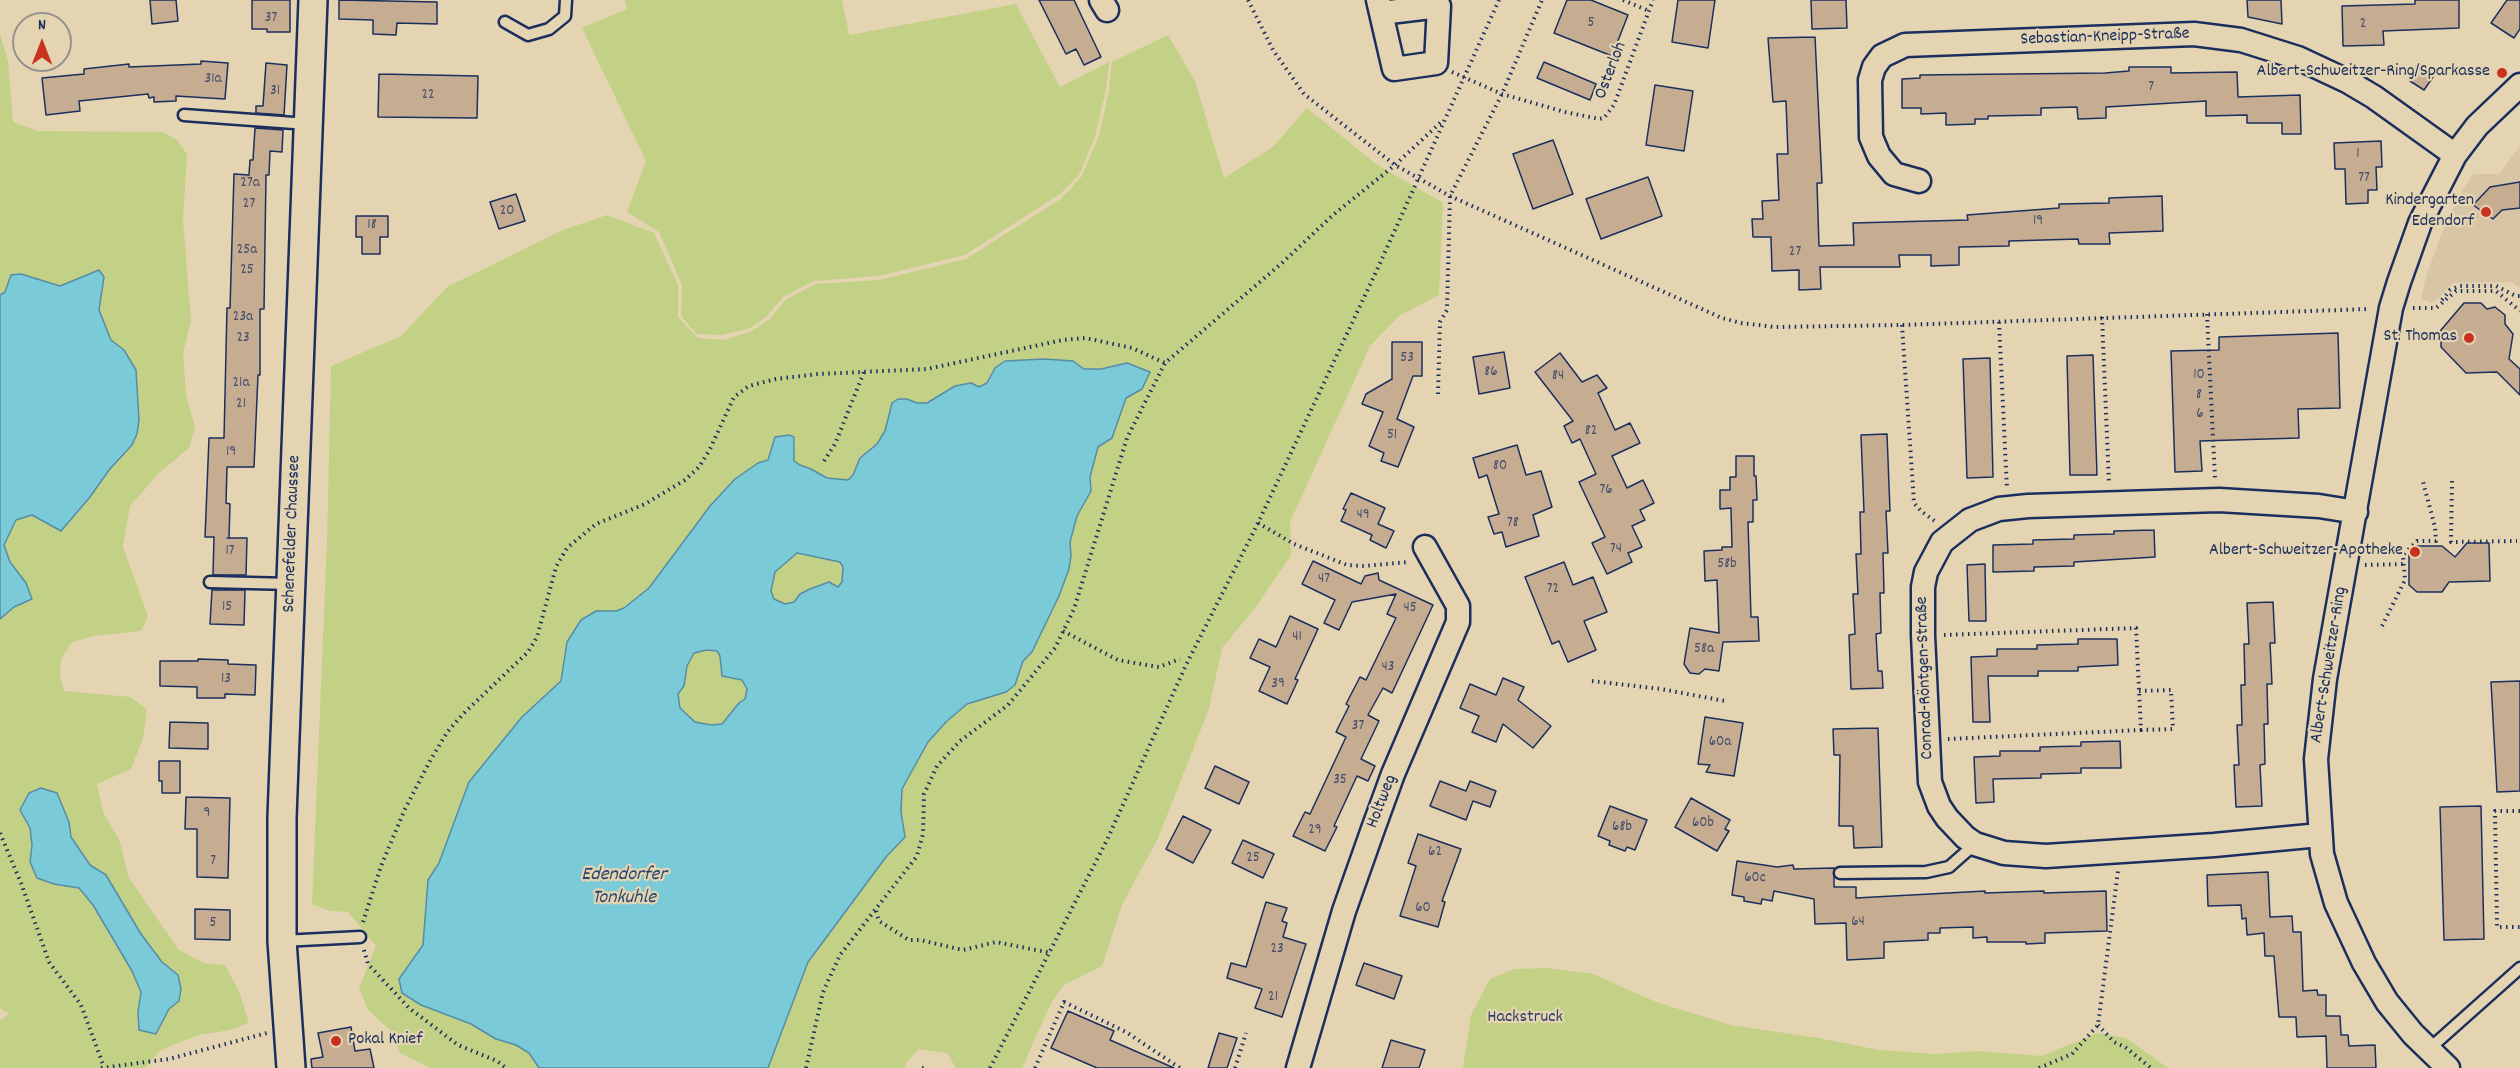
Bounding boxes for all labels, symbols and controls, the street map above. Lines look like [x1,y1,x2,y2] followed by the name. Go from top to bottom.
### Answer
[265,10,277,28] house number: 37
[12,12,72,72] north arrow
[38,14,46,37] text: N
[1588,15,1594,33] house number: 5
[2360,16,2366,34] house number: 2
[2020,24,2190,52] street label: Sebastian-Kneipp-Straße
[1591,39,1633,103] street label: Osterloh
[2257,62,2490,84] place label: Albert-Schweitzer-Ring/Sparkasse
[2495,66,2509,80] marker: Albert-Schweitzer-Ring/Sparkasse
[205,71,221,89] house number: 31a
[2148,79,2154,97] house number: 7
[270,83,280,101] house number: 31
[421,87,435,105] house number: 22
[2356,146,2360,164] house number: 1
[2358,170,2370,188] house number: 77
[240,175,260,193] house number: 27a
[2385,191,2474,234] place label: Kindergarten Edendorf
[243,196,255,214] house number: 27
[500,203,514,221] house number: 20
[2479,205,2493,219] marker: Kindergarten Edendorf
[2033,213,2043,231] house number: 19
[367,217,377,235] house number: 18
[237,242,257,260] house number: 25a
[1789,244,1801,262] house number: 27
[240,262,254,280] house number: 25
[233,309,253,327] house number: 23a
[2383,327,2457,349] place label: St. Thomas
[236,330,250,348] house number: 23
[2462,331,2476,345] marker: St. Thomas
[1400,350,1414,368] house number: 53
[1484,364,1498,382] house number: 86
[2193,367,2205,385] house number: 10
[1552,368,1564,386] house number: 84
[233,375,249,393] house number: 21a
[2196,387,2202,405] house number: 8
[236,396,246,414] house number: 21
[2196,406,2204,424] house number: 6
[1585,423,1597,441] house number: 82
[1387,427,1397,445] house number: 51
[226,444,236,462] house number: 19
[279,455,307,613] street label: Schenefelder Chaussee
[1493,458,1507,476] house number: 80
[1599,482,1613,500] house number: 76
[1356,507,1370,525] house number: 49
[1507,515,1519,533] house number: 78
[1610,541,1622,559] house number: 74
[2209,541,2403,563] place label: Albert-Schweitzer-Apotheke
[225,543,235,561] house number: 17
[2408,545,2422,559] marker: Albert-Schweitzer-Apotheke
[1717,556,1737,574] house number: 58b
[1318,571,1330,589] house number: 47
[1547,581,1559,599] house number: 72
[2307,585,2353,745] street label: Albert-Schweitzer-Ring
[1912,596,1940,760] street label: Conrad-Röntgen-Straße
[222,599,232,617] house number: 15
[1403,600,1417,618] house number: 45
[1292,629,1302,647] house number: 41
[1694,641,1714,659] house number: 58a
[1382,659,1394,677] house number: 43
[221,671,231,689] house number: 13
[1271,676,1285,694] house number: 39
[1352,718,1364,736] house number: 37
[1709,734,1731,752] house number: 60a
[1333,772,1347,790] house number: 35
[1363,772,1403,832] street label: Holtweg
[204,805,210,823] house number: 9
[1692,815,1714,833] house number: 60b
[1612,819,1632,837] house number: 68b
[1308,822,1322,840] house number: 29
[1428,844,1442,862] house number: 62
[1246,850,1260,868] house number: 25
[210,853,216,871] house number: 7
[581,864,667,911] water label: Edendorfer Tonkuhle
[1744,870,1766,888] house number: 60c
[1415,900,1431,918] house number: 60
[1851,914,1865,932] house number: 64
[210,915,216,933] house number: 5
[1270,941,1284,959] house number: 23
[1268,989,1278,1007] house number: 21
[1487,1008,1563,1030] park label: Hackstruck
[348,1030,423,1052] place label: Pokal Knief
[329,1034,343,1048] marker: Pokal Knief

